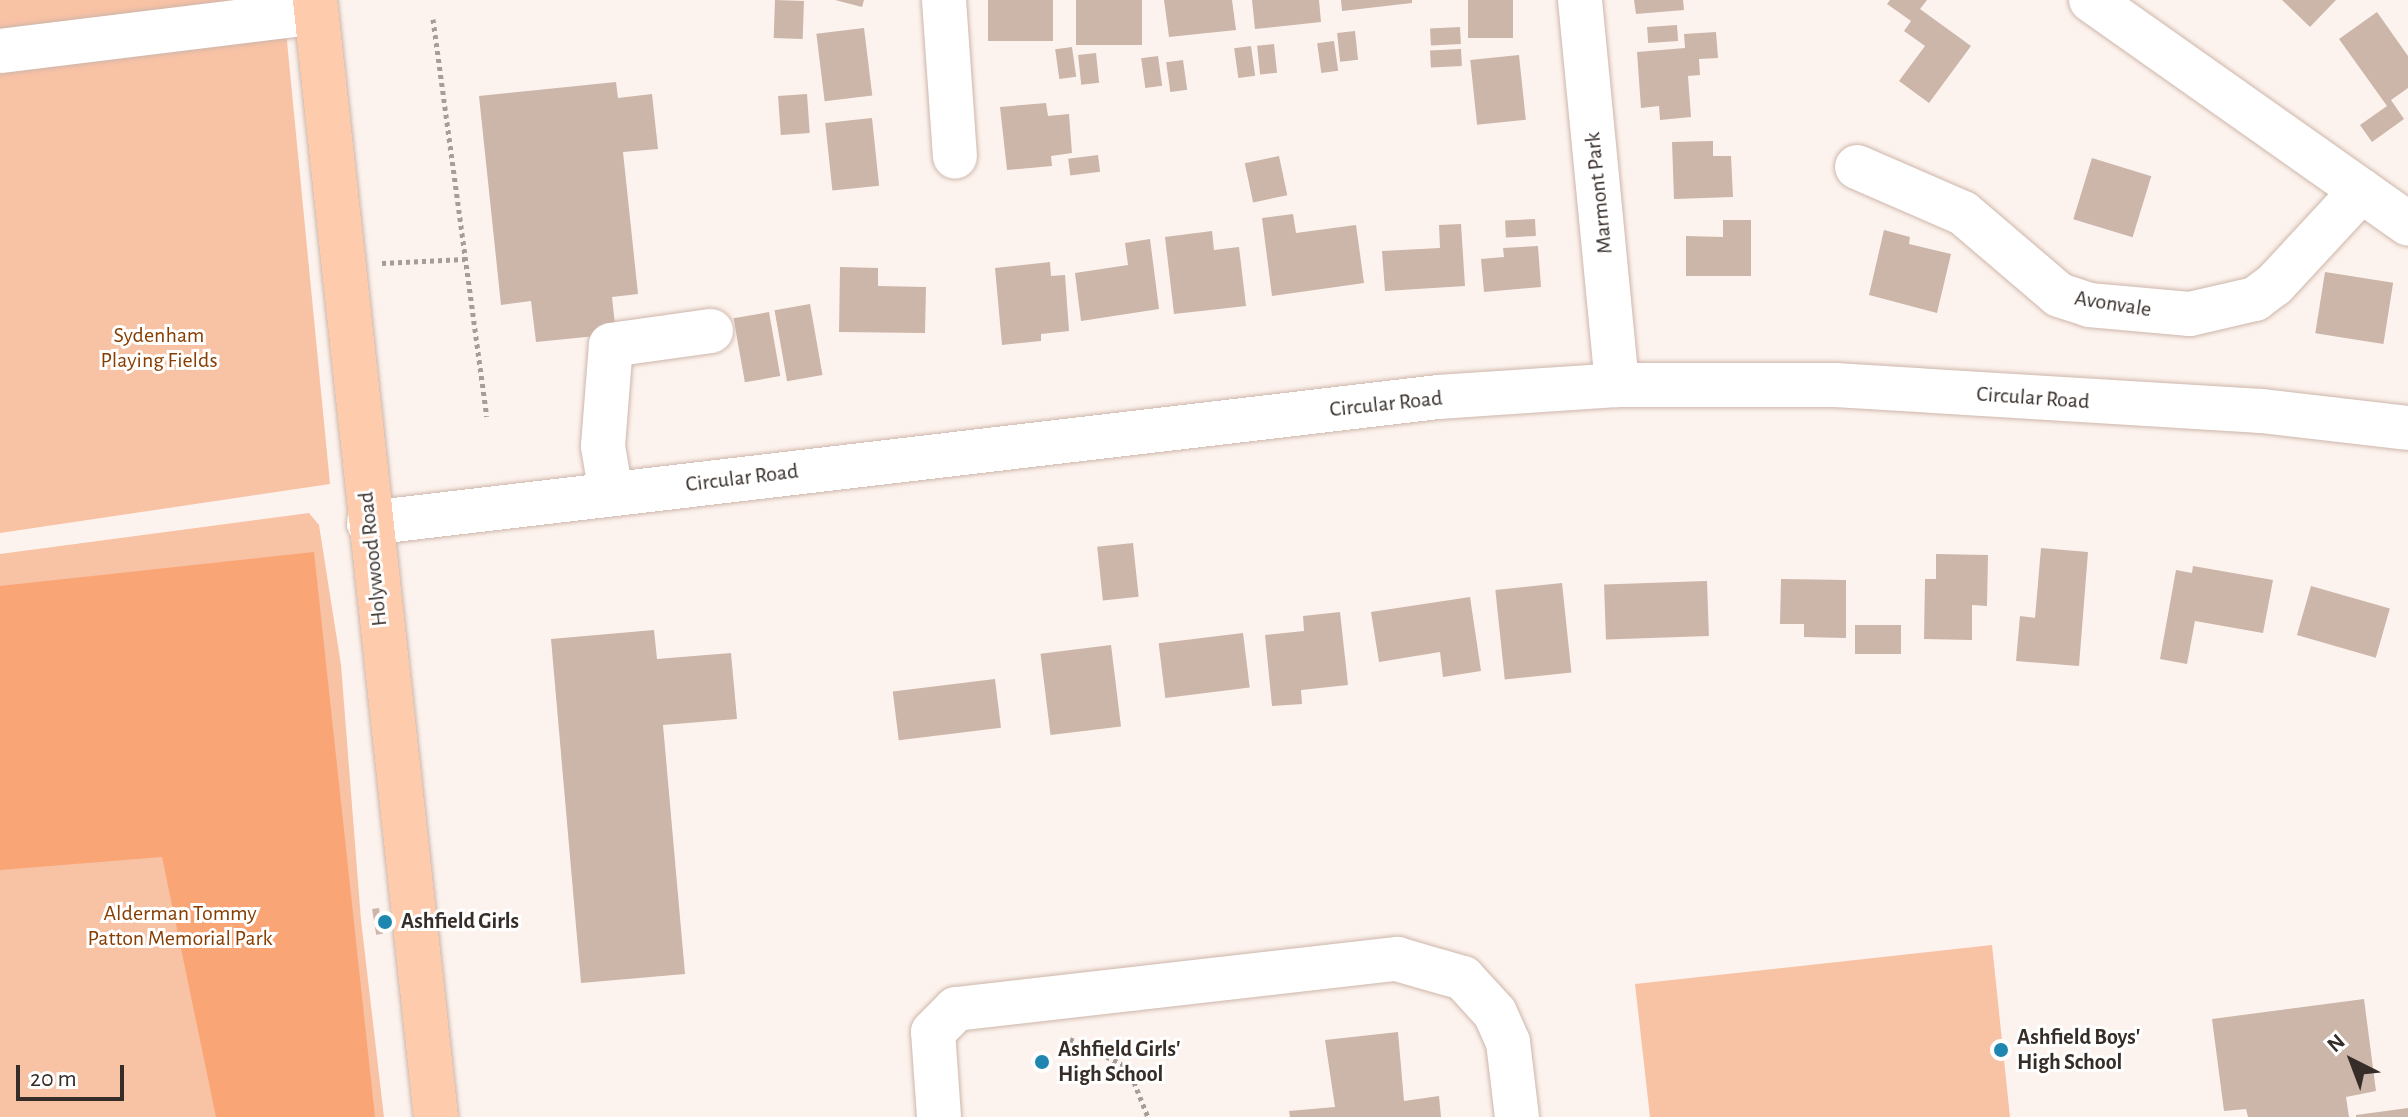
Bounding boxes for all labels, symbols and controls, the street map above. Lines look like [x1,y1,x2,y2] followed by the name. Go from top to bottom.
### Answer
[1579,131,1619,255] street label: Marmont Park
[2073,285,2153,323] street label: Avonvale
[100,322,218,374] park label: Sydenham Playing Fields
[1976,381,2090,415] street label: Circular Road
[1328,385,1444,423] street label: Circular Road
[684,458,800,498] street label: Circular Road
[353,490,393,628] street label: Holywood Road
[87,900,273,952] park label: Alderman Tommy Patton Memorial Park
[401,909,519,935] place label: Ashfield Girls
[376,913,394,931] marker: Ashfield Girls
[2312,1021,2392,1101] north arrow
[2017,1024,2140,1076] place label: Ashfield Boys' High School
[2323,1030,2349,1056] text: N
[1058,1036,1180,1088] place label: Ashfield Girls' High School
[1992,1041,2010,1059] marker: Ashfield Boys' High School
[20,1049,128,1099] scale bar
[1033,1053,1051,1071] marker: Ashfield Girls' High School
[30,1067,77,1091] text: 20 m

